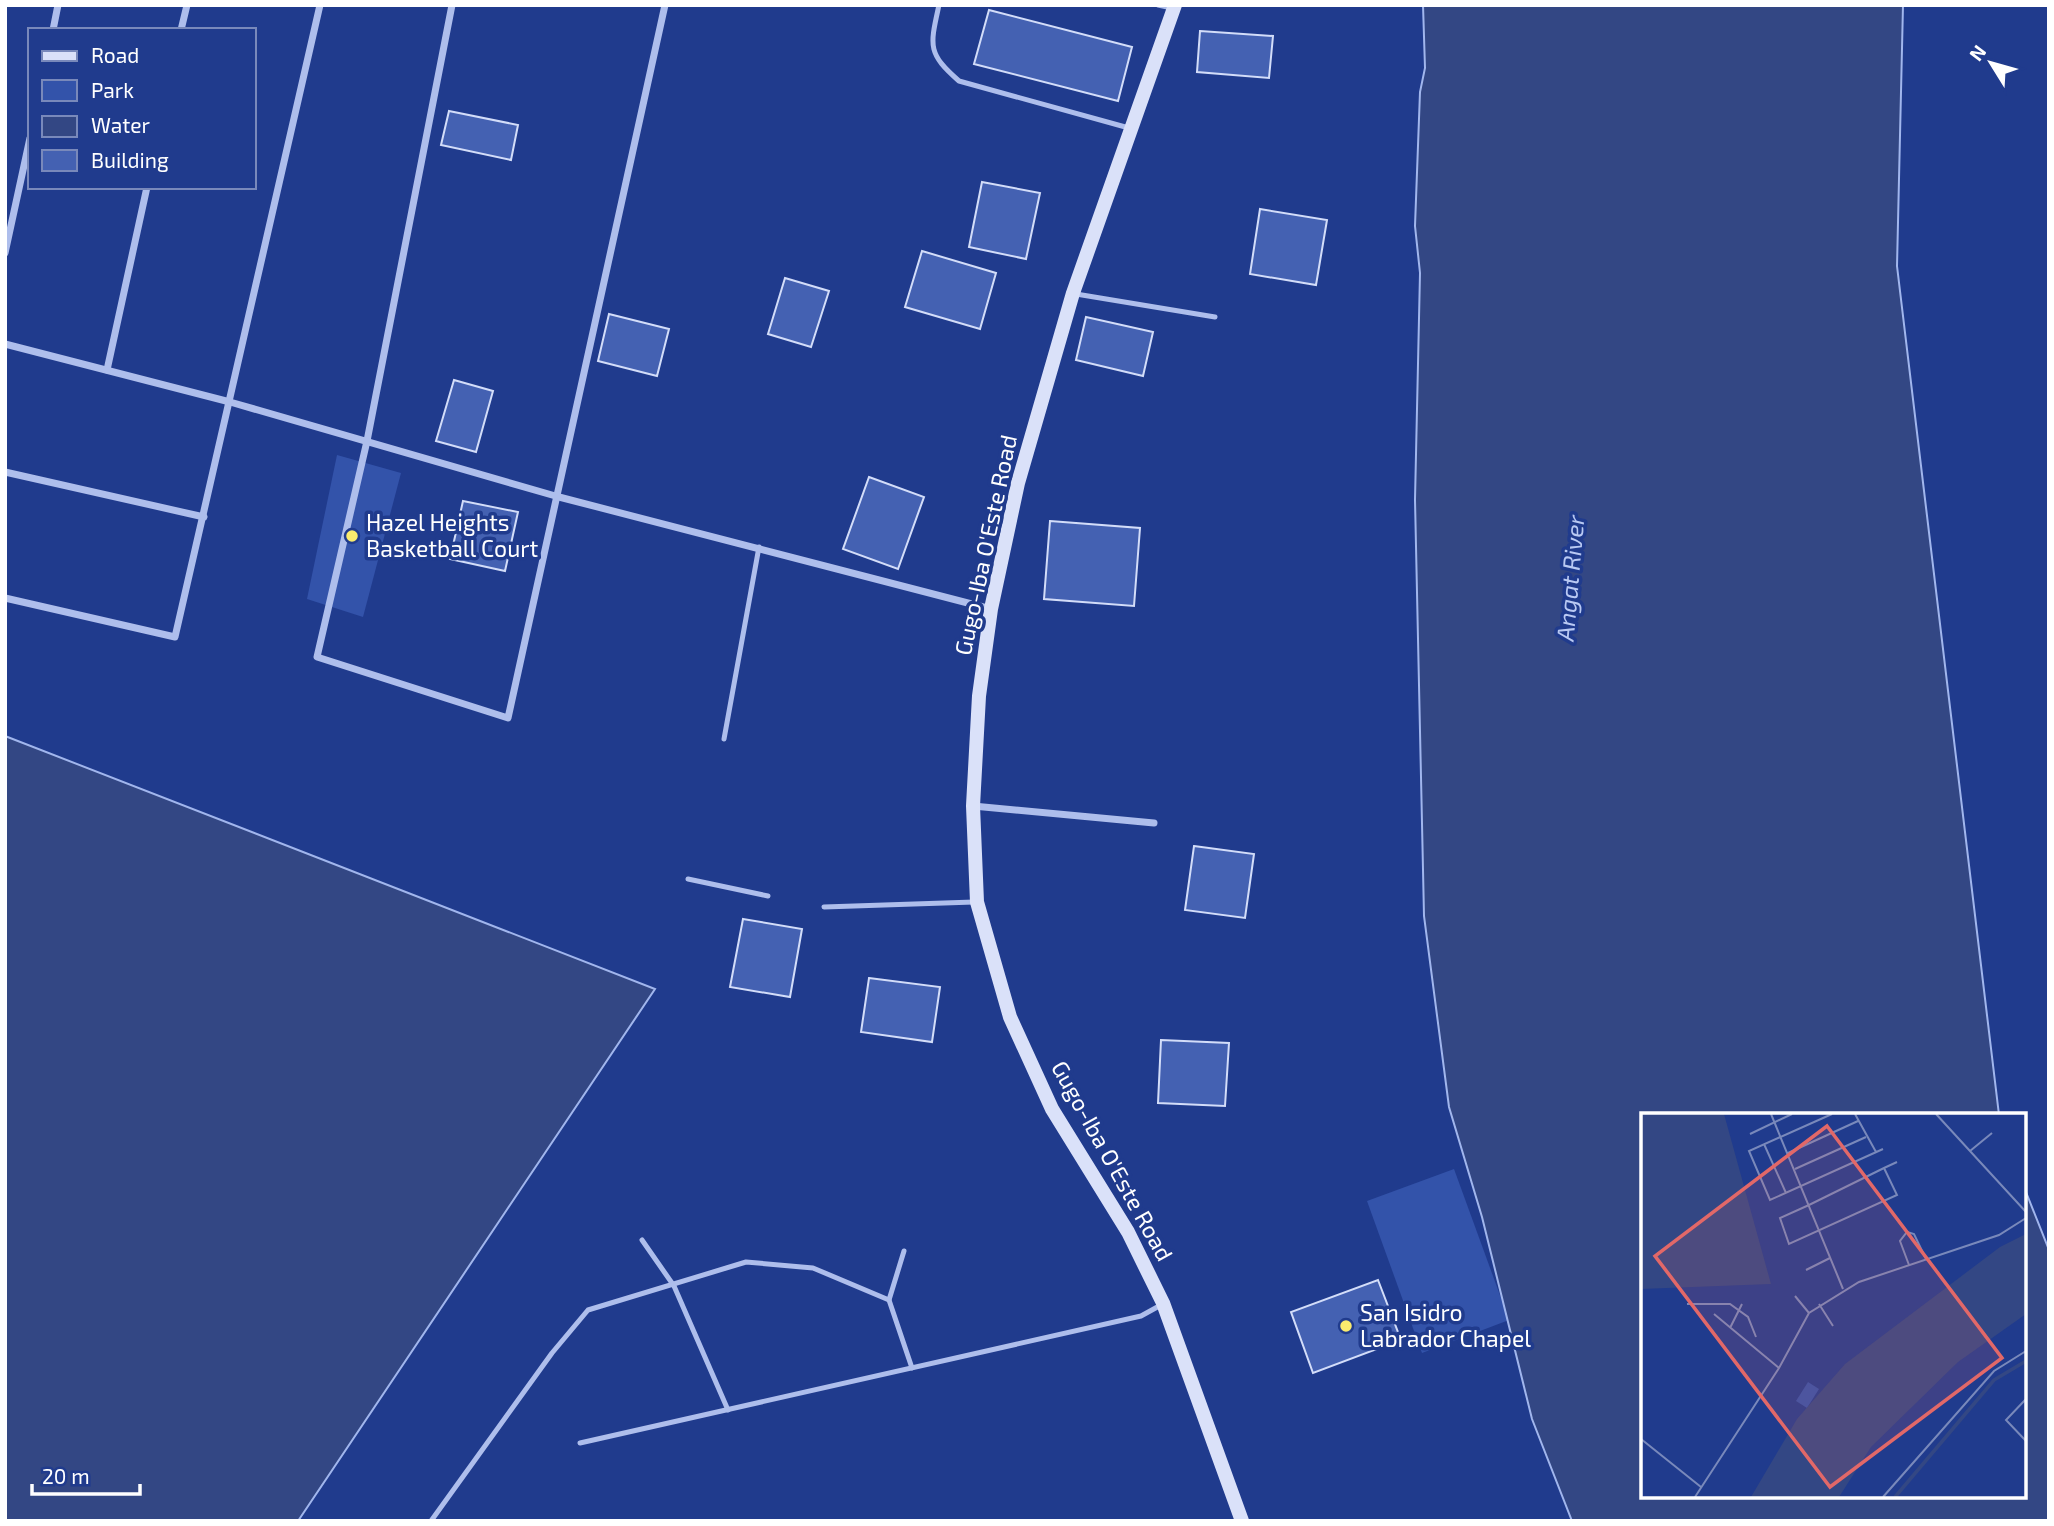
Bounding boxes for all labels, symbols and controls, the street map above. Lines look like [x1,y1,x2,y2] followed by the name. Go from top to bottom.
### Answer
[28,28,256,189] legend
[1956,28,2026,98] north arrow
[1964,40,1990,65] text: N
[91,42,139,67] text: Road
[91,77,134,102] text: Park
[91,112,150,137] text: Water
[91,147,169,172] text: Building
[948,432,1022,658] street label: Gugo-Iba O'Este Road
[366,508,539,562] place label: Hazel Heights Basketball Court
[1549,513,1590,643] water label: Angat River
[344,528,360,544] marker: Hazel Heights Basketball Court
[1046,1056,1180,1265] street label: Gugo-Iba O'Este Road
[1641,1113,2026,1498] inset map
[1360,1298,1531,1352] place label: San Isidro Labrador Chapel
[1338,1318,1354,1334] marker: San Isidro Labrador Chapel
[32,1452,140,1496] scale bar
[42,1463,90,1488] text: 20 m

